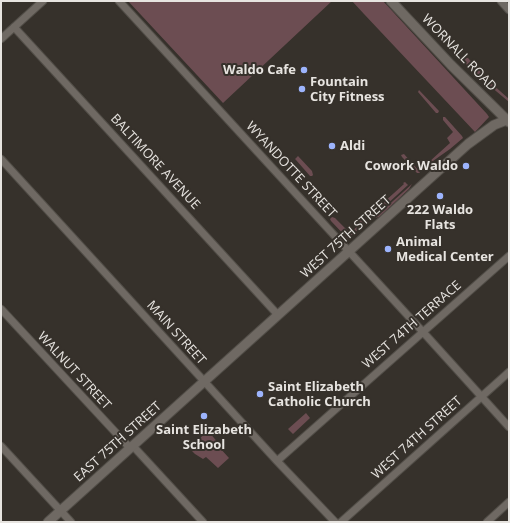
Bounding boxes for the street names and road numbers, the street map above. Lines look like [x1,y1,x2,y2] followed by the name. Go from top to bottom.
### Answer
[418,11,500,95] street label: WORNALL ROAD
[107,111,203,213] street label: BALTIMORE AVENUE
[242,119,340,221] street label: WYANDOTTE STREET
[298,192,394,282] street label: WEST 75TH STREET
[359,278,465,372] street label: WEST 74TH TERRACE
[143,298,209,368] street label: MAIN STREET
[34,329,114,413] street label: WALNUT STREET
[369,393,465,483] street label: WEST 74TH STREET
[71,399,165,485] street label: EAST 75TH STREET

